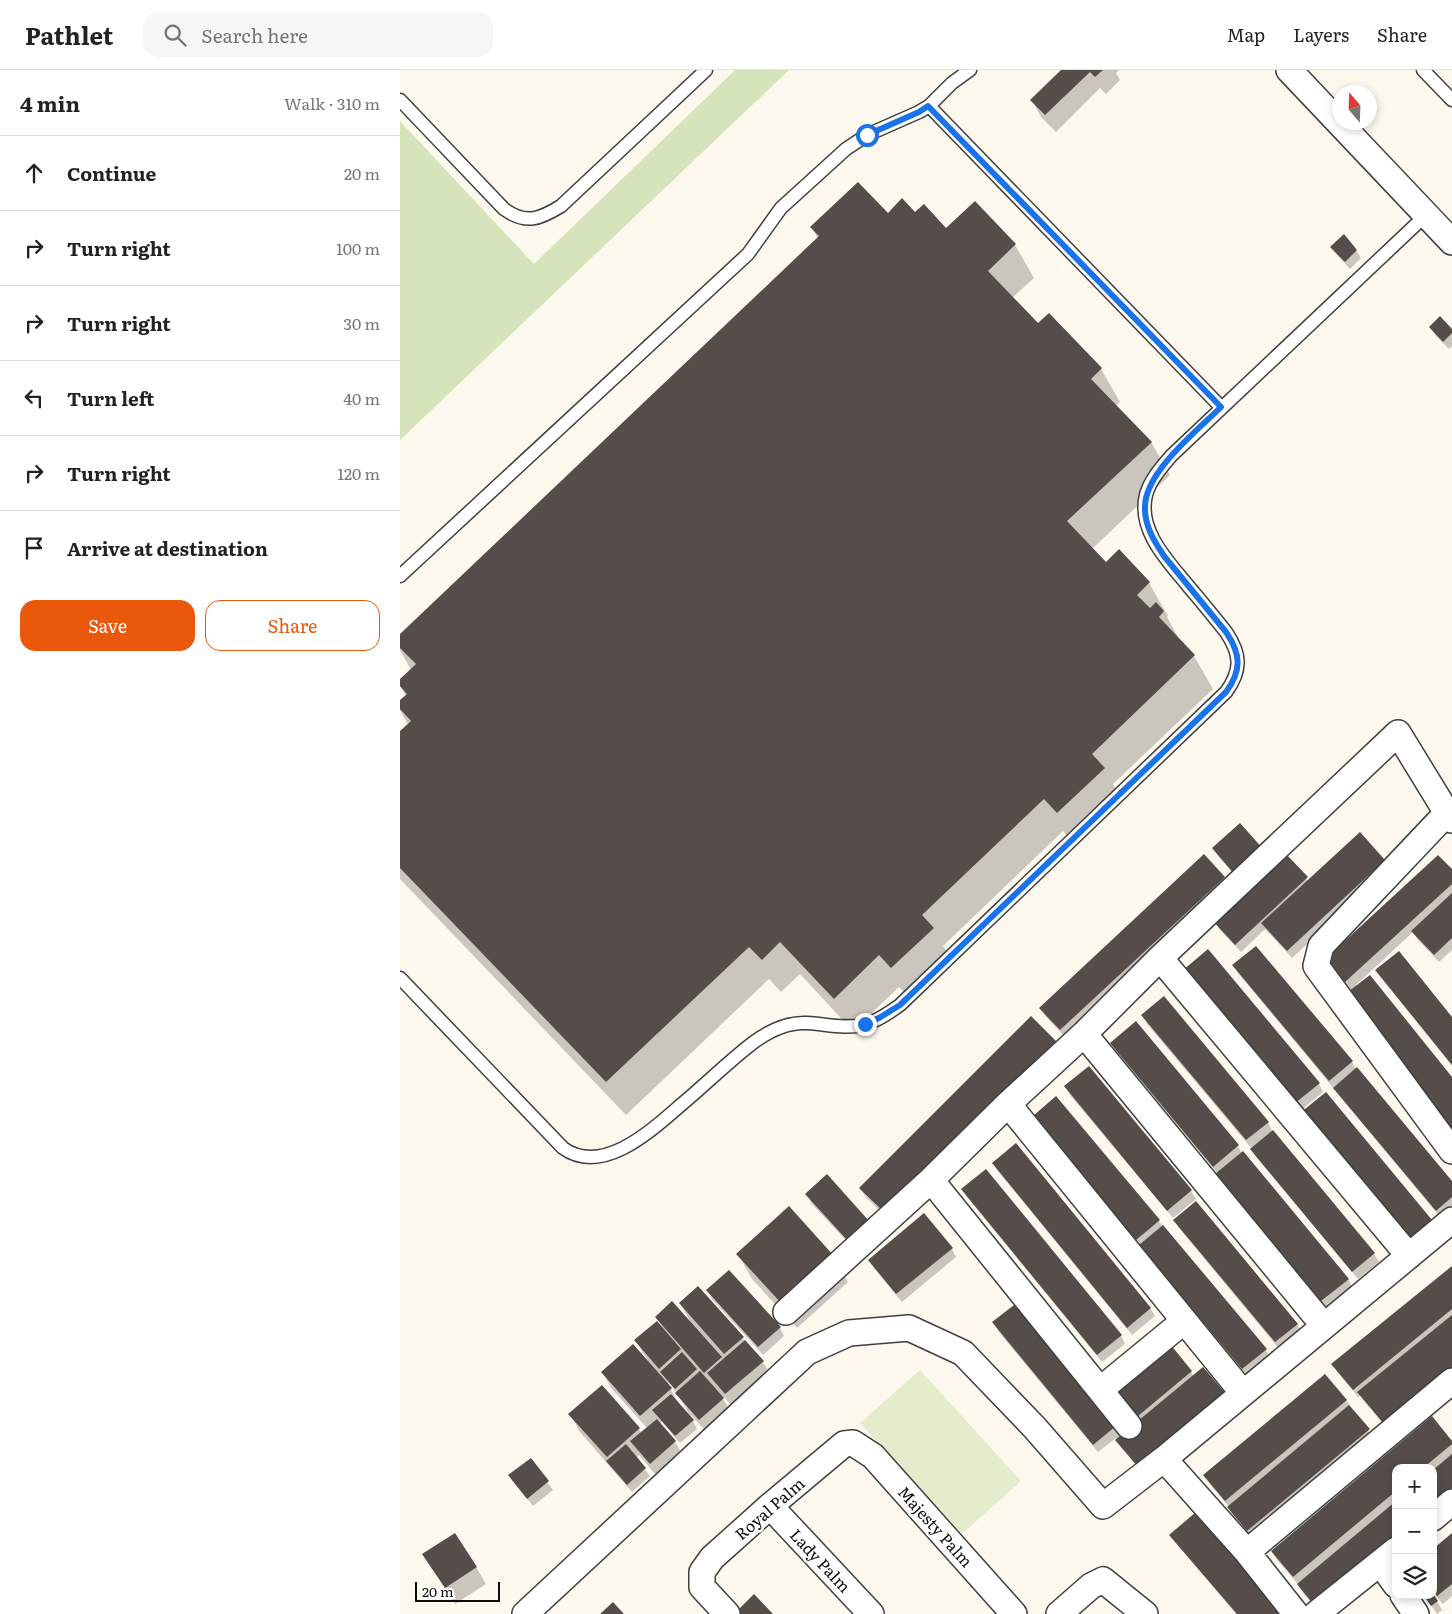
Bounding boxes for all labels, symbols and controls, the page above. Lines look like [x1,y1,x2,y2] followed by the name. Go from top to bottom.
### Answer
[143,12,493,57] search box
[25,17,113,52] text: Pathlet
[161,21,189,49] icon: search
[201,21,308,49] text: Search here
[1227,21,1265,48] text: Map
[1293,21,1349,48] text: Layers
[1377,21,1427,48] text: Share
[1332,85,1377,130] north arrow
[20,87,80,118] text: 4 min
[284,91,380,115] text: Walk · 310 m
[856,124,879,147] route start
[20,159,48,187] icon: ahead
[67,159,156,187] text: Continue
[344,161,380,185] text: 20 m
[20,234,48,262] icon: right
[67,234,171,262] text: Turn right
[336,236,380,260] text: 100 m
[20,309,48,337] icon: right
[67,309,171,337] text: Turn right
[343,311,380,335] text: 30 m
[20,384,48,412] icon: left
[67,384,154,412] text: Turn left
[343,386,380,410] text: 40 m
[20,459,48,487] icon: right
[67,459,171,487] text: Turn right
[337,461,380,485] text: 120 m
[20,534,48,562] icon: arrive
[67,534,268,562] text: Arrive at destination
[20,600,195,651] button: Save
[205,600,380,651] button: Share
[854,1013,877,1036] route end
[1392,1464,1437,1599] map controls
[1392,1464,1437,1509] button: +
[729,1471,809,1545] street label: Royal Palm
[893,1480,979,1572] street label: Majesty Palm
[1392,1509,1437,1554] button: −
[785,1523,857,1598] street label: Lady Palm
[1392,1554,1437,1599] button: layers
[415,1579,500,1602] scale bar
[422,1581,454,1601] text: 20 m

